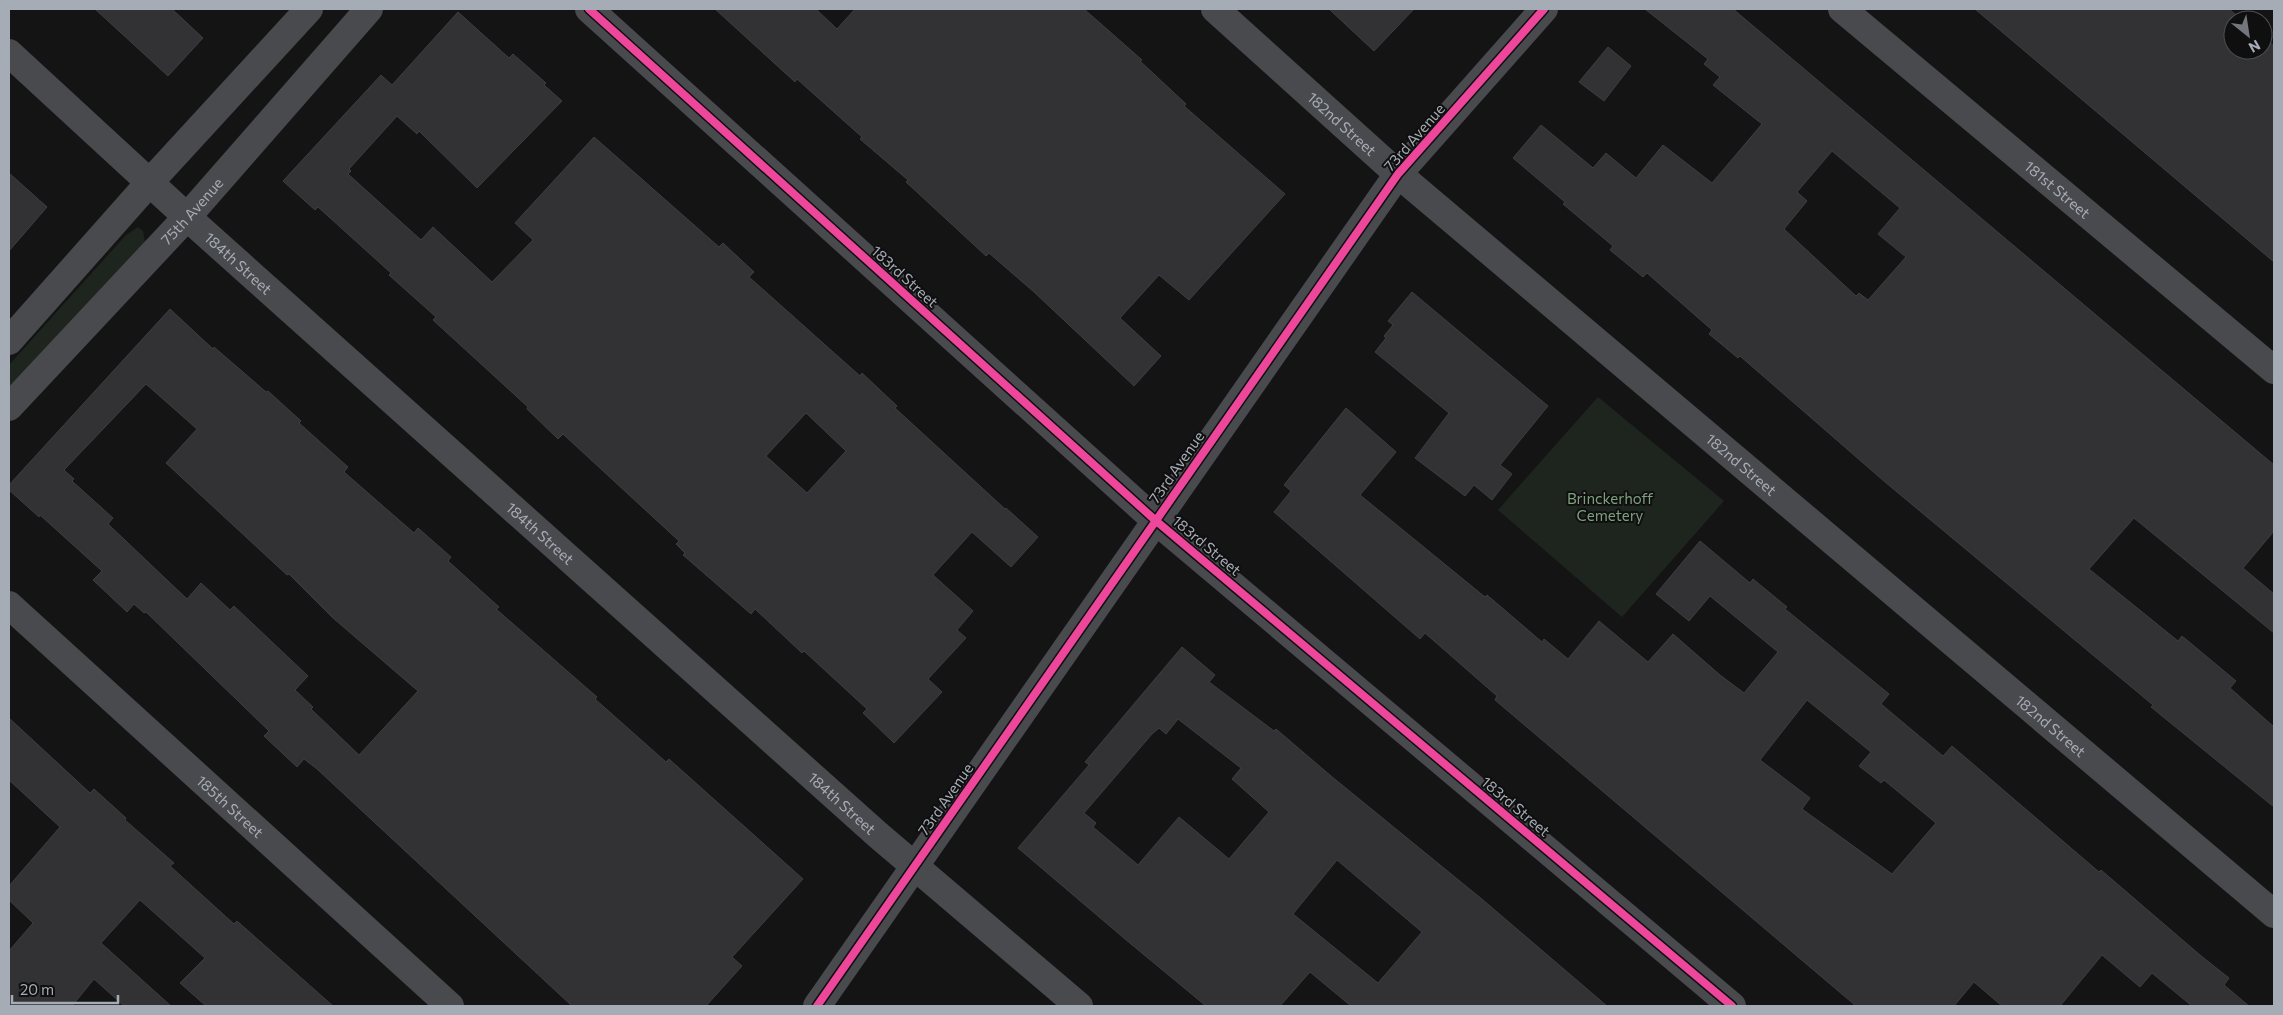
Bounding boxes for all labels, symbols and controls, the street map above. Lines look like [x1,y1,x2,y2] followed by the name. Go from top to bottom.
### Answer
[2223,10,2273,60] north arrow
[2246,37,2264,57] text: N
[1304,88,1380,159] street label: 182nd Street
[1380,99,1448,175] street label: 73rd Avenue
[2021,157,2094,222] street label: 181st Street
[157,174,227,248] street label: 75th Avenue
[201,228,276,298] street label: 184th Street
[868,241,942,311] street label: 183rd Street
[1145,427,1207,506] street label: 73rd Avenue
[1703,429,1780,499] street label: 182nd Street
[1567,489,1654,524] park label: Brinckerhoff Cemetery
[503,498,578,568] street label: 184th Street
[1169,511,1245,579] street label: 183rd Street
[2012,691,2090,760] street label: 182nd Street
[914,759,976,838] street label: 73rd Avenue
[805,768,880,838] street label: 184th Street
[193,771,267,841] street label: 185th Street
[1478,772,1554,840] street label: 183rd Street
[12,972,119,1004] scale bar
[20,980,54,998] text: 20 m

